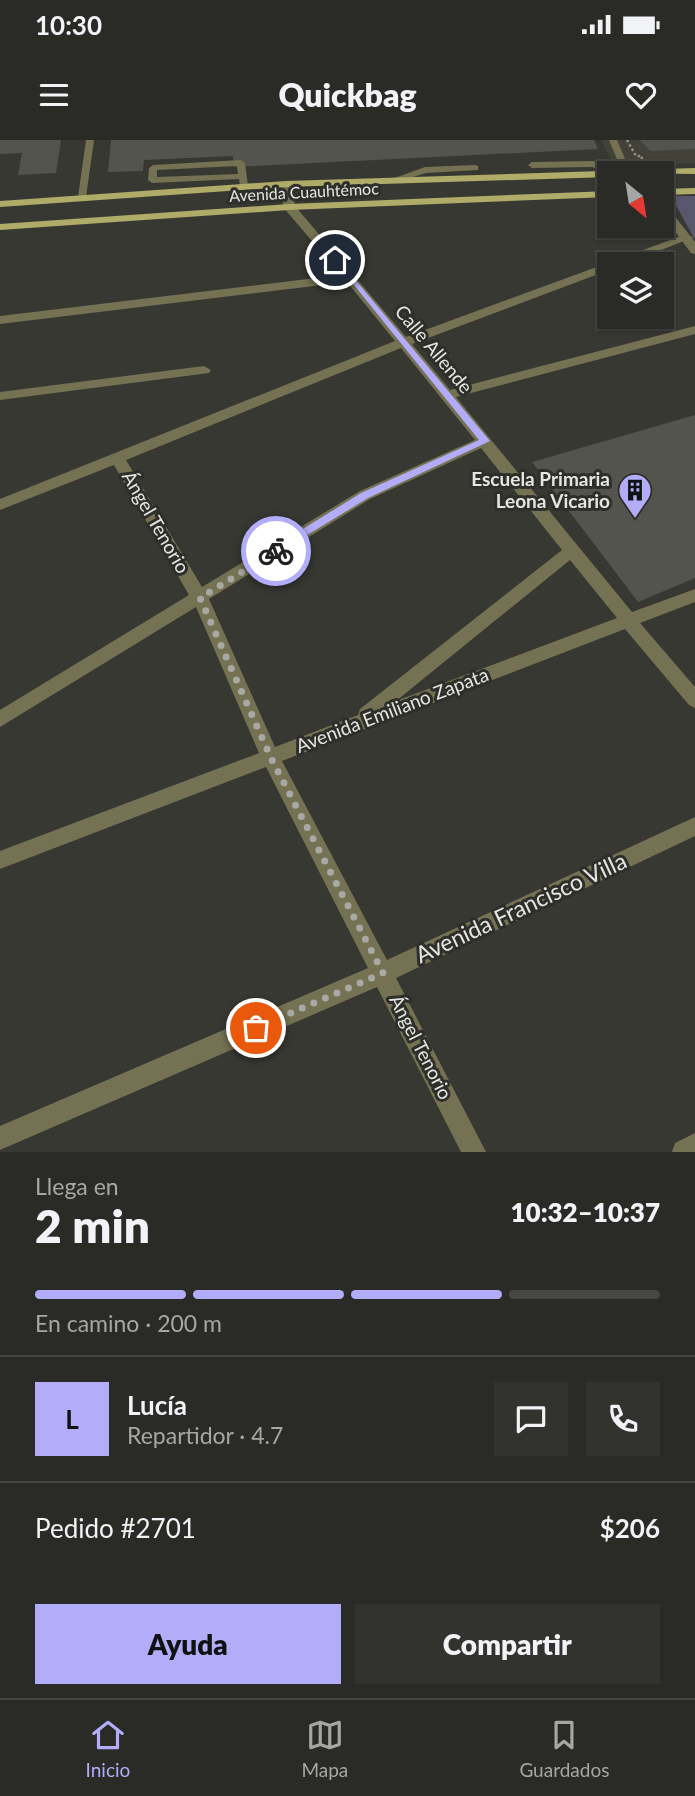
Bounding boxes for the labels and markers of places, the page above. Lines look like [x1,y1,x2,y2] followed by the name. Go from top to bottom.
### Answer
[305,230,365,290] pin
[471,467,610,512] place label: Escuela Primaria Leona Vicario
[616,471,654,520] building icon: Escuela Primaria Leona Vicario
[226,998,286,1058] pin

